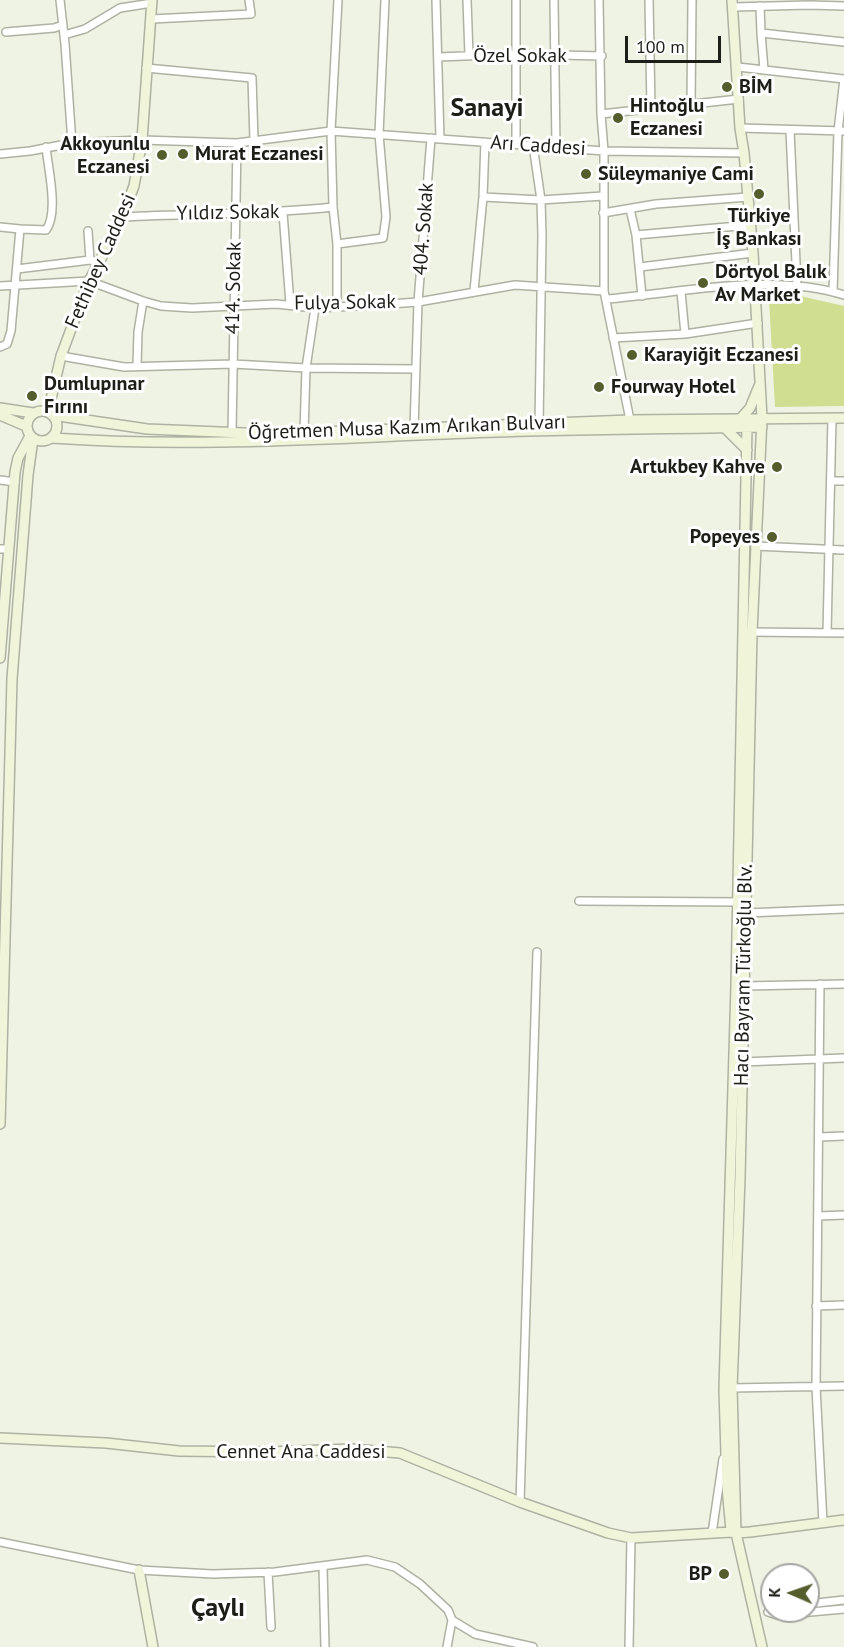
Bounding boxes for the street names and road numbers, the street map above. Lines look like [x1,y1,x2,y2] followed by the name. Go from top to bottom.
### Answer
[473,44,567,68] street label: Özel Sokak
[489,131,587,161] street label: Arı Caddesi
[409,182,439,276] street label: 404. Sokak
[61,190,141,332] street label: Fethibey Caddesi
[176,200,280,226] street label: Yıldız Sokak
[221,241,247,335] street label: 414. Sokak
[294,290,396,316] street label: Fulya Sokak
[248,410,566,446] street label: Öğretmen Musa Kazım Arıkan Bulvarı
[730,864,758,1086] street label: Hacı Bayram Türkoğlu Blv.
[216,1440,386,1464] street label: Cennet Ana Caddesi

